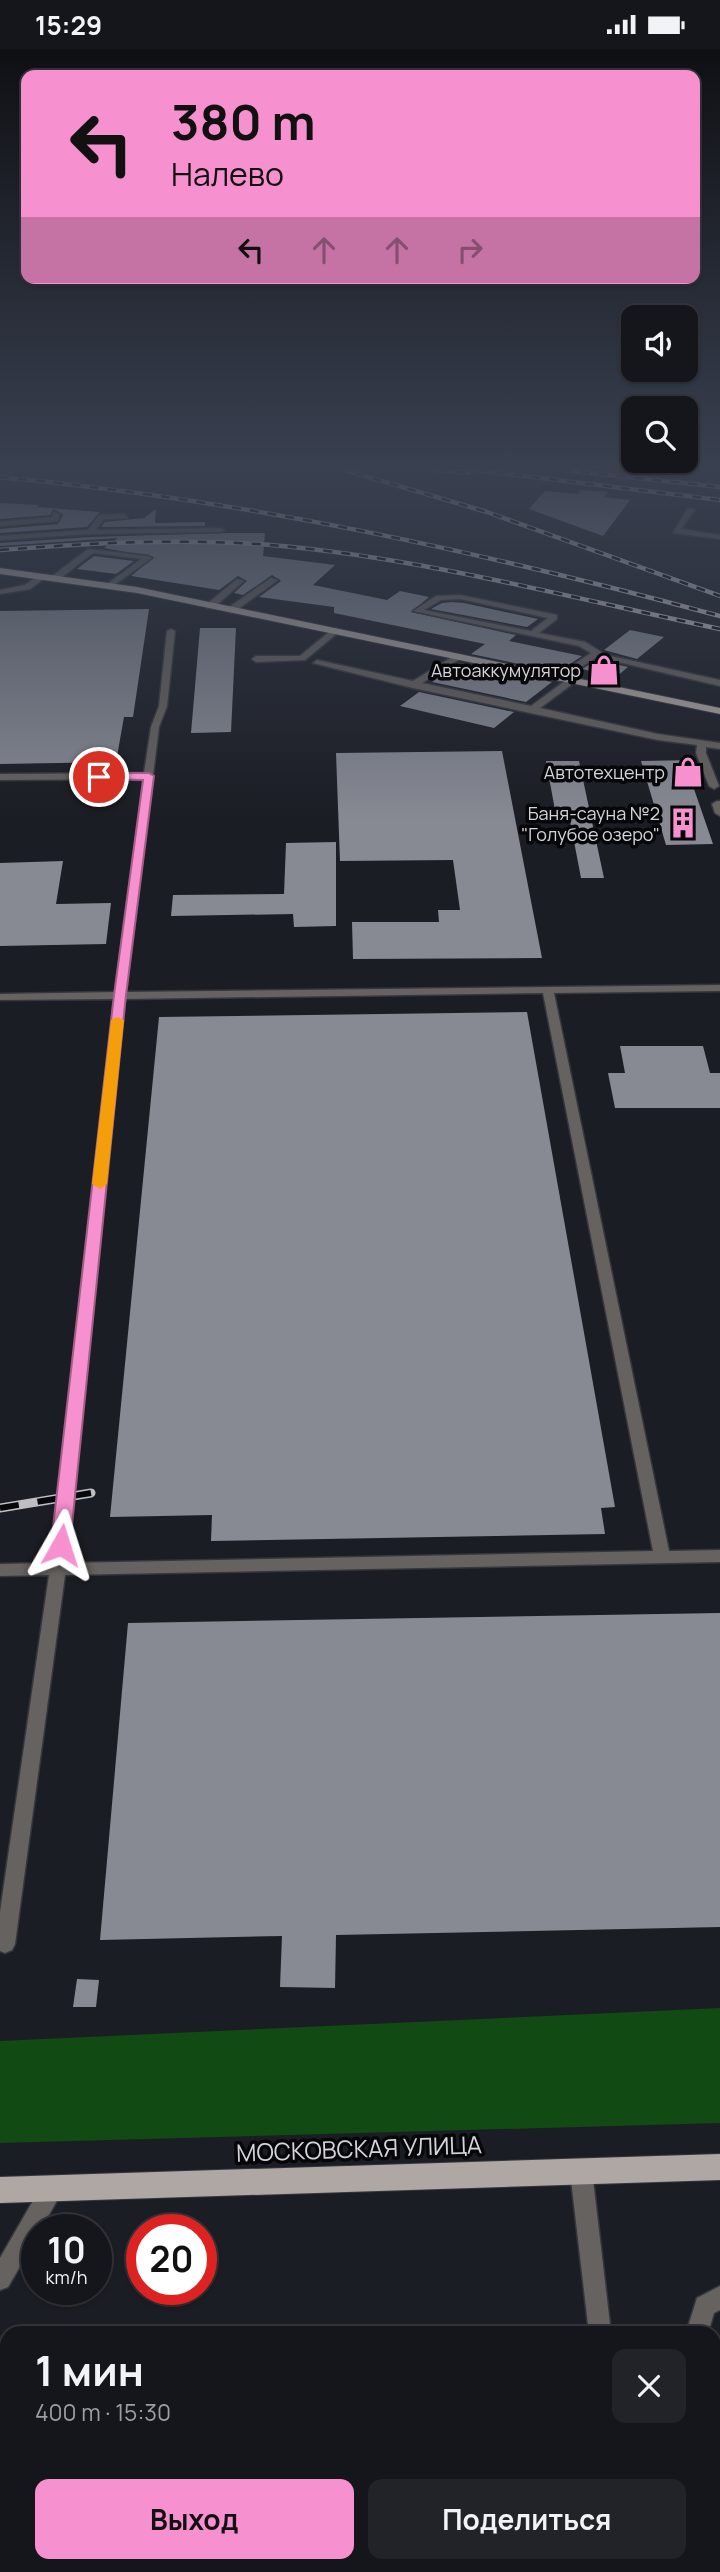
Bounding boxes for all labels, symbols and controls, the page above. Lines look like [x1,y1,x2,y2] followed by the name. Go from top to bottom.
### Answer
[35,7,102,43] text: 15:29
[171,88,316,155] text: 380 m
[56,98,147,189] icon: left
[171,152,284,196] text: Налево
[232,231,270,269] icon: left
[305,231,343,269] icon: ahead
[378,231,416,269] icon: ahead
[451,231,489,269] icon: right
[621,305,698,473] map controls
[621,305,698,382] button: sound
[621,396,698,473] button: search
[587,653,621,687] shop icon: Автоаккумулятор
[431,658,581,682] place label: Автоаккумулятор
[69,747,129,807] pin
[671,755,705,789] shop icon: Автотехцентр
[80,758,118,796] icon: arrive
[544,760,665,784] place label: Автотехцентр
[521,801,660,846] place label: Баня-сауна №2 "Голубое озеро"
[666,806,700,840] building icon: Баня-сауна №2 "Голубое озеро"
[24,1508,98,1582] position arrow
[236,2127,482,2169] street label: МОСКОВСКАЯ УЛИЦА
[126,2214,217,2305] speed limit sign: 20
[47,2226,86,2274] text: 10
[46,2265,87,2289] text: km/h
[35,2341,144,2399] text: 1 мин
[612,2349,686,2423] button: close
[35,2396,171,2428] text: 400 m · 15:30
[35,2479,354,2559] button: Выход
[368,2479,686,2559] button: Поделиться

